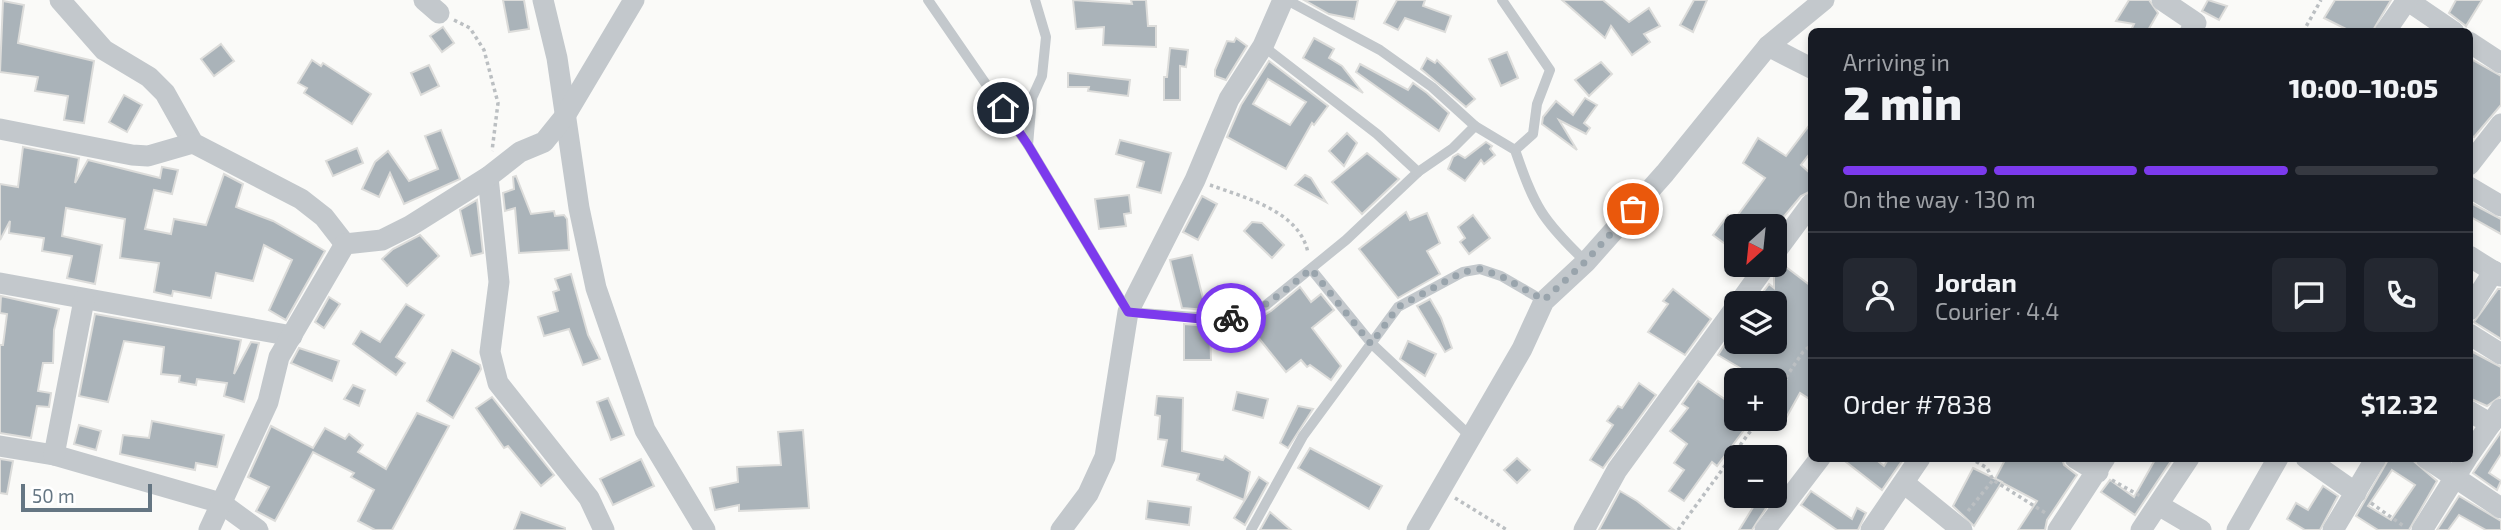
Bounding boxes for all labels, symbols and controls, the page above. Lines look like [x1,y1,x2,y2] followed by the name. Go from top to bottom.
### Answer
[1843,48,1950,76] text: Arriving in
[2289,72,2438,103] text: 10:00–10:05
[1843,74,1962,129] text: 2 min
[973,78,1033,138] pin
[984,89,1022,127] icon: home
[1603,179,1663,239] pin
[1843,185,2036,213] text: On the way · 130 m
[1614,190,1652,228] icon: bag
[1724,214,1787,276] north arrow
[1724,214,1787,508] map controls
[1843,258,1917,332] button: person
[2272,258,2346,332] button: chat
[2364,258,2438,332] button: phone
[1935,266,2017,297] text: Jordan
[1196,283,1266,353] courier
[1724,291,1787,354] button: layers
[1935,297,2059,325] text: Courier · 4.4
[1212,299,1250,337] icon: bike
[1724,368,1787,431] button: +
[1843,388,1992,419] text: Order #7838
[2360,388,2438,419] text: $12.32
[1724,445,1787,508] button: −
[21,481,152,513] scale bar
[32,484,75,507] text: 50 m

